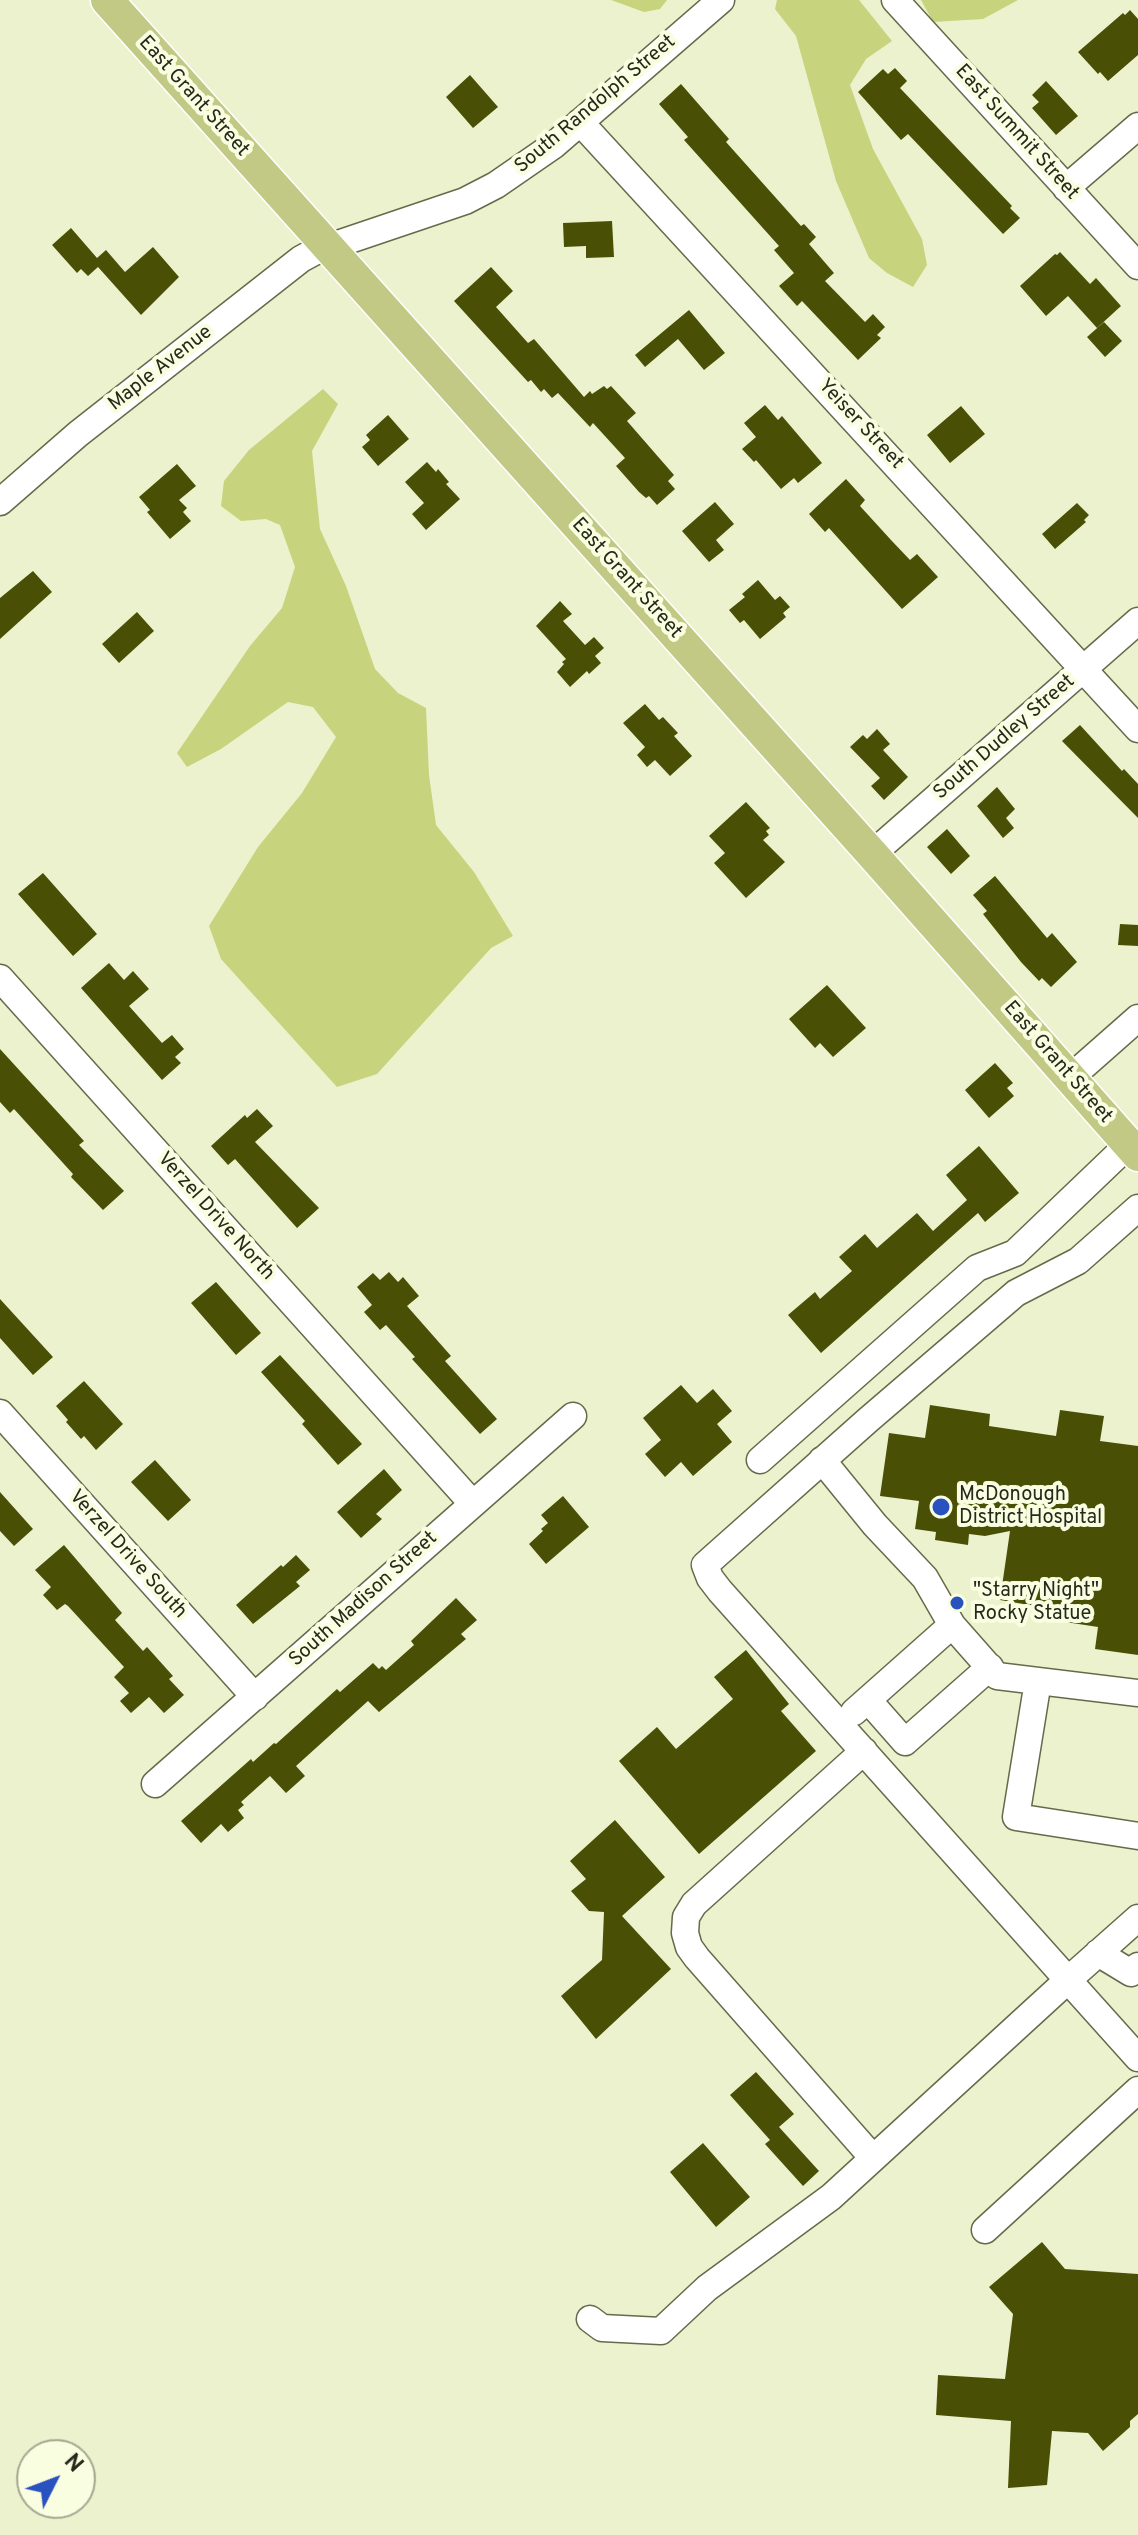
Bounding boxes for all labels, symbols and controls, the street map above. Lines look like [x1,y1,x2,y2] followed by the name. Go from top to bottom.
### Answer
[511,31,681,179] street label: South Randolph Street
[133,32,253,162] street label: East Grant Street
[949,60,1083,206] street label: East Summit Street
[104,321,218,417] street label: Maple Avenue
[812,375,908,475] street label: Yeiser Street
[566,514,686,644] street label: East Grant Street
[930,670,1080,806] street label: South Dudley Street
[997,997,1117,1129] street label: East Grant Street
[151,1148,279,1286] street label: Verzel Drive North
[959,1484,1102,1531] place label: McDonough District Hospital
[63,1486,191,1624] street label: Verzel Drive South
[930,1496,952,1518] marker: McDonough District Hospital
[285,1527,443,1673] street label: South Madison Street
[973,1580,1099,1627] place label: "Starry Night" Rocky Statue
[948,1594,966,1612] marker: "Starry Night" Rocky Statue
[16,2439,96,2519] north arrow
[57,2449,88,2479] text: N

